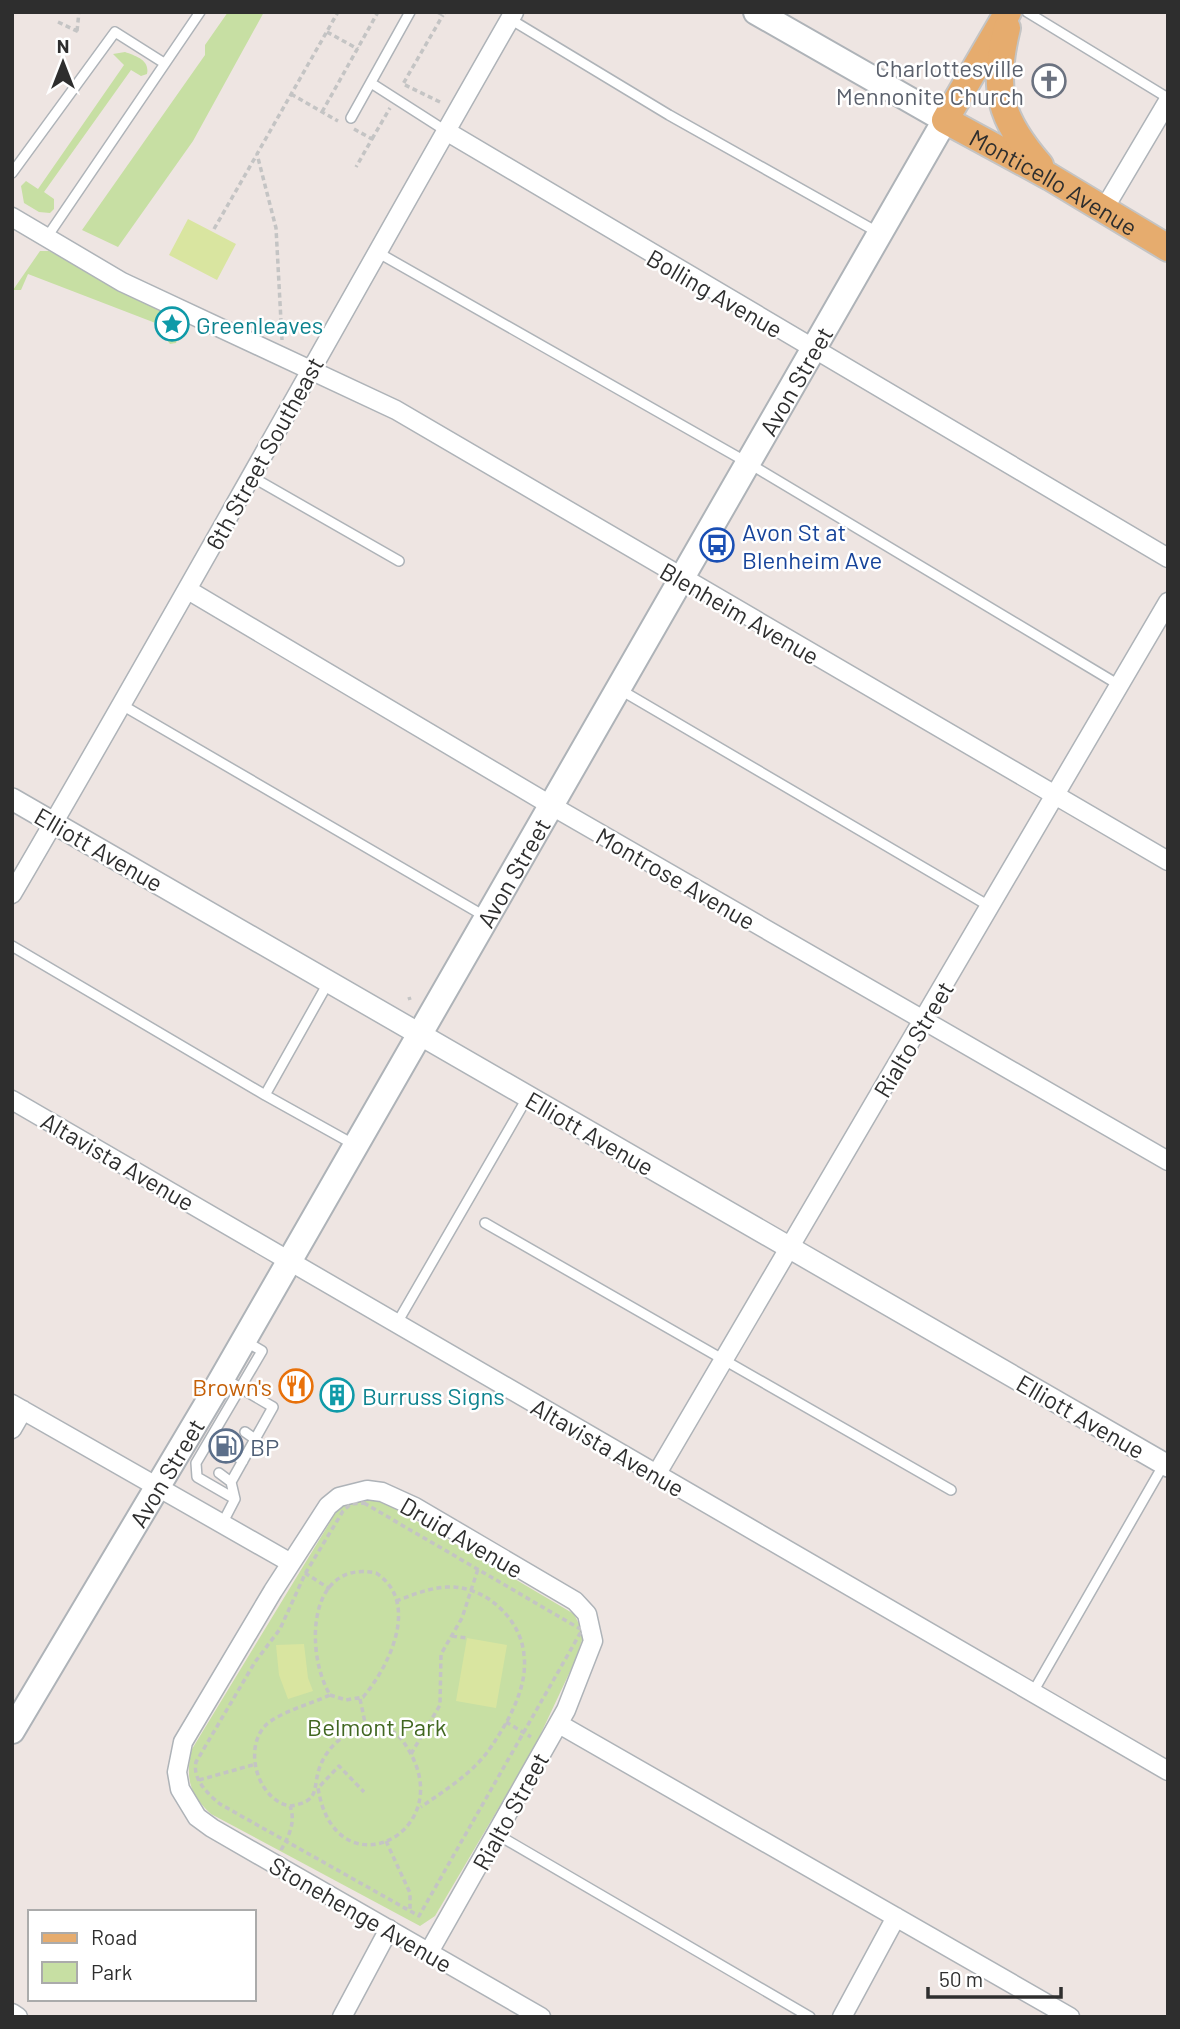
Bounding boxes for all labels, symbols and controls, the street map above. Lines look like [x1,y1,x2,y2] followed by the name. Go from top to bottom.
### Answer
[28,28,98,98] north arrow
[57,34,69,57] text: N
[836,53,1024,110] place label: Charlottesville Mennonite Church
[1030,62,1068,100] church icon: Charlottesville Mennonite Church
[965,122,1143,241] street label: Monticello Avenue
[642,242,788,344] street label: Bolling Avenue
[153,305,191,343] place icon: Greenleaves
[196,310,323,339] place label: Greenleaves
[752,321,838,441] street label: Avon Street
[199,352,329,554] street label: 6th Street Southeast
[742,517,882,574] place label: Avon St at Blenheim Ave
[698,526,736,564] bus stop icon: Avon St at Blenheim Ave
[655,556,825,670] street label: Blenheim Avenue
[30,801,168,897] street label: Elliott Avenue
[470,813,556,932] street label: Avon Street
[591,821,761,935] street label: Montrose Avenue
[867,976,959,1102] street label: Rialto Street
[521,1085,659,1181] street label: Elliott Avenue
[36,1105,200,1217] street label: Altavista Avenue
[277,1367,315,1405] restaurant icon: Brown's
[1012,1368,1150,1464] street label: Elliott Avenue
[192,1372,272,1401] place label: Brown's
[318,1376,356,1414] building icon: Burruss Signs
[362,1381,505,1410] place label: Burruss Signs
[526,1391,690,1503] street label: Altavista Avenue
[123,1413,210,1532] street label: Avon Street
[207,1427,245,1465] fuel station icon: BP
[250,1432,279,1461] place label: BP
[396,1490,528,1584] street label: Druid Avenue
[307,1712,447,1741] park label: Belmont Park
[466,1747,554,1875] street label: Rialto Street
[264,1850,458,1978] street label: Stonehenge Avenue
[28,1910,256,2001] legend
[91,1924,137,1949] text: Road
[928,1955,1061,1999] scale bar
[91,1959,132,1984] text: Park
[939,1966,983,1991] text: 50 m

